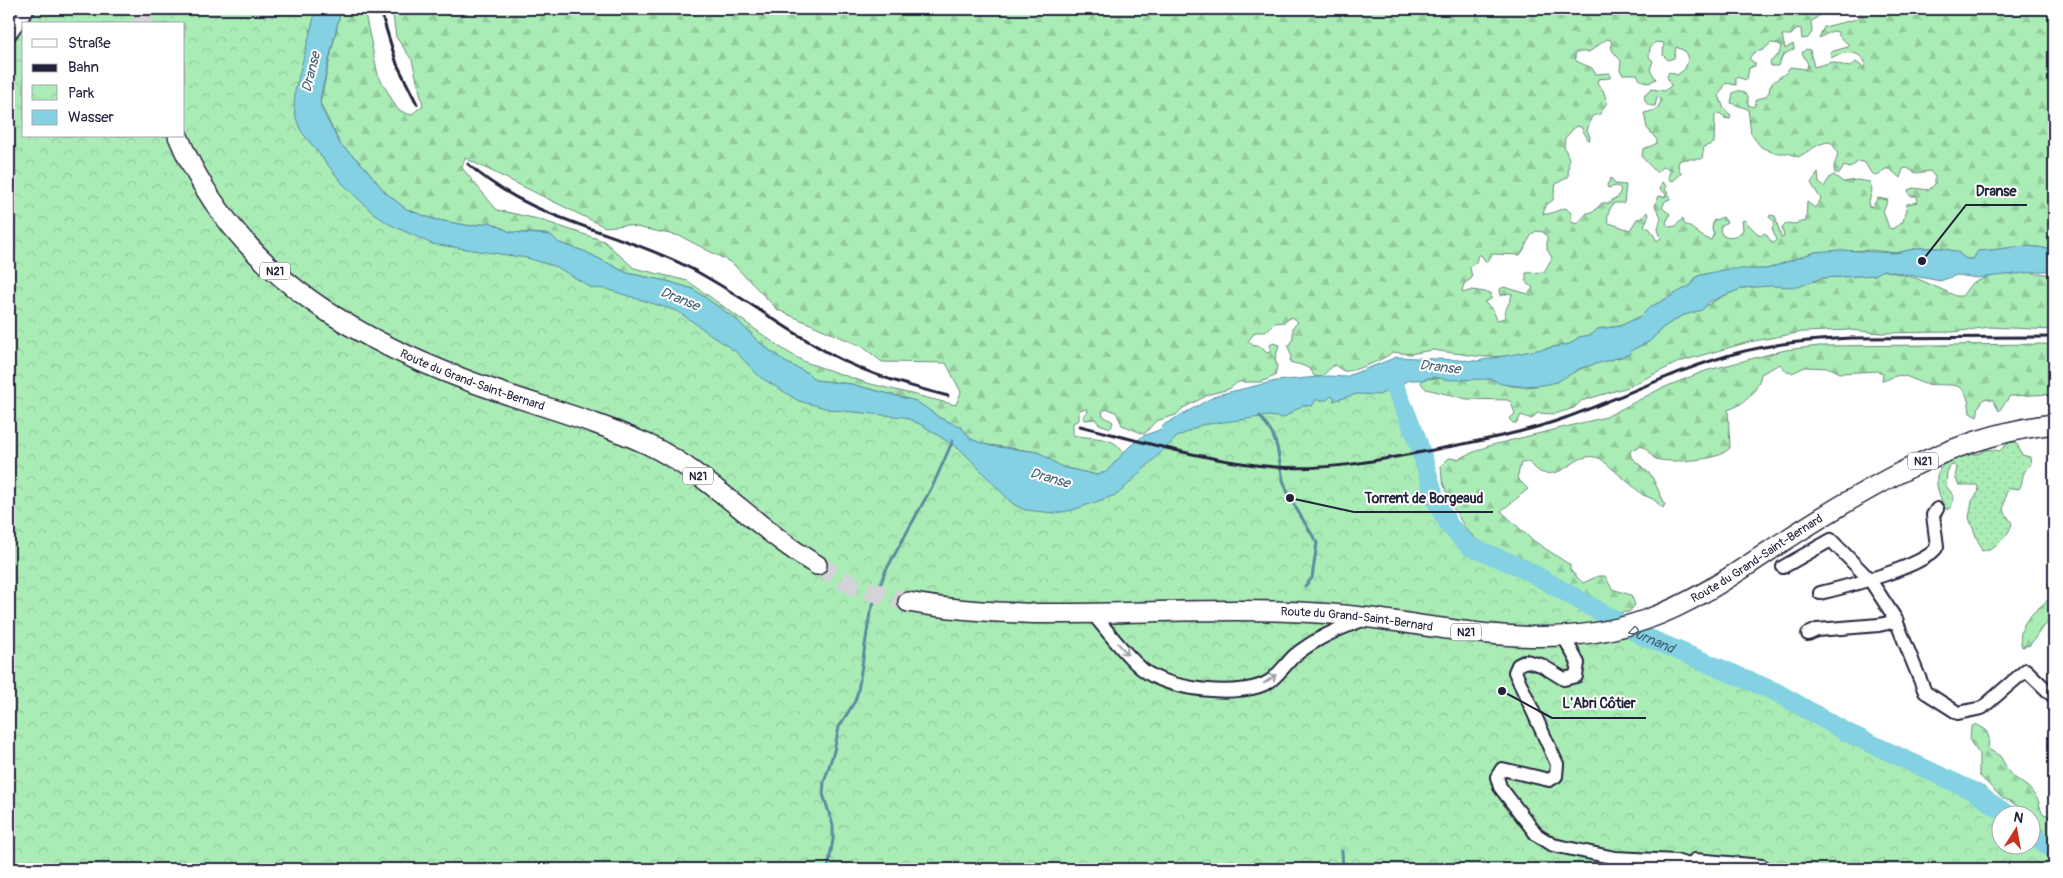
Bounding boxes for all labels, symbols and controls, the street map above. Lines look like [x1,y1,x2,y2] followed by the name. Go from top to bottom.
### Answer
[22,22,185,138] legend
[68,34,111,53] text: Straße
[298,48,325,94] water label: Dranse
[68,58,99,77] text: Bahn
[68,84,95,103] text: Park
[68,108,115,127] text: Wasser
[1966,176,2027,205] callout: Dranse
[1976,183,2017,200] text: Dranse
[260,262,290,280] road number: N21
[658,284,704,315] water label: Dranse
[398,346,547,414] street label: Route du Grand-Saint-Bernard
[1419,356,1463,378] water label: Dranse
[1908,452,1938,470] road number: N21
[1028,464,1074,492] water label: Dranse
[683,468,713,484] road number: N21
[1354,483,1493,512] callout: Torrent de Borgeaud
[1364,490,1484,507] text: Torrent de Borgeaud
[1688,511,1826,606] street label: Route du Grand-Saint-Bernard
[1280,604,1434,634] street label: Route du Grand-Saint-Bernard
[1625,621,1679,658] water label: Durnand
[1451,624,1481,640] road number: N21
[1117,642,1129,655] one-way arrow
[1263,674,1277,684] one-way arrow
[1552,689,1646,718] callout: L'Abri Côtier
[1562,695,1637,712] text: L'Abri Côtier
[1990,806,2040,856] north arrow
[2012,808,2025,827] text: N

